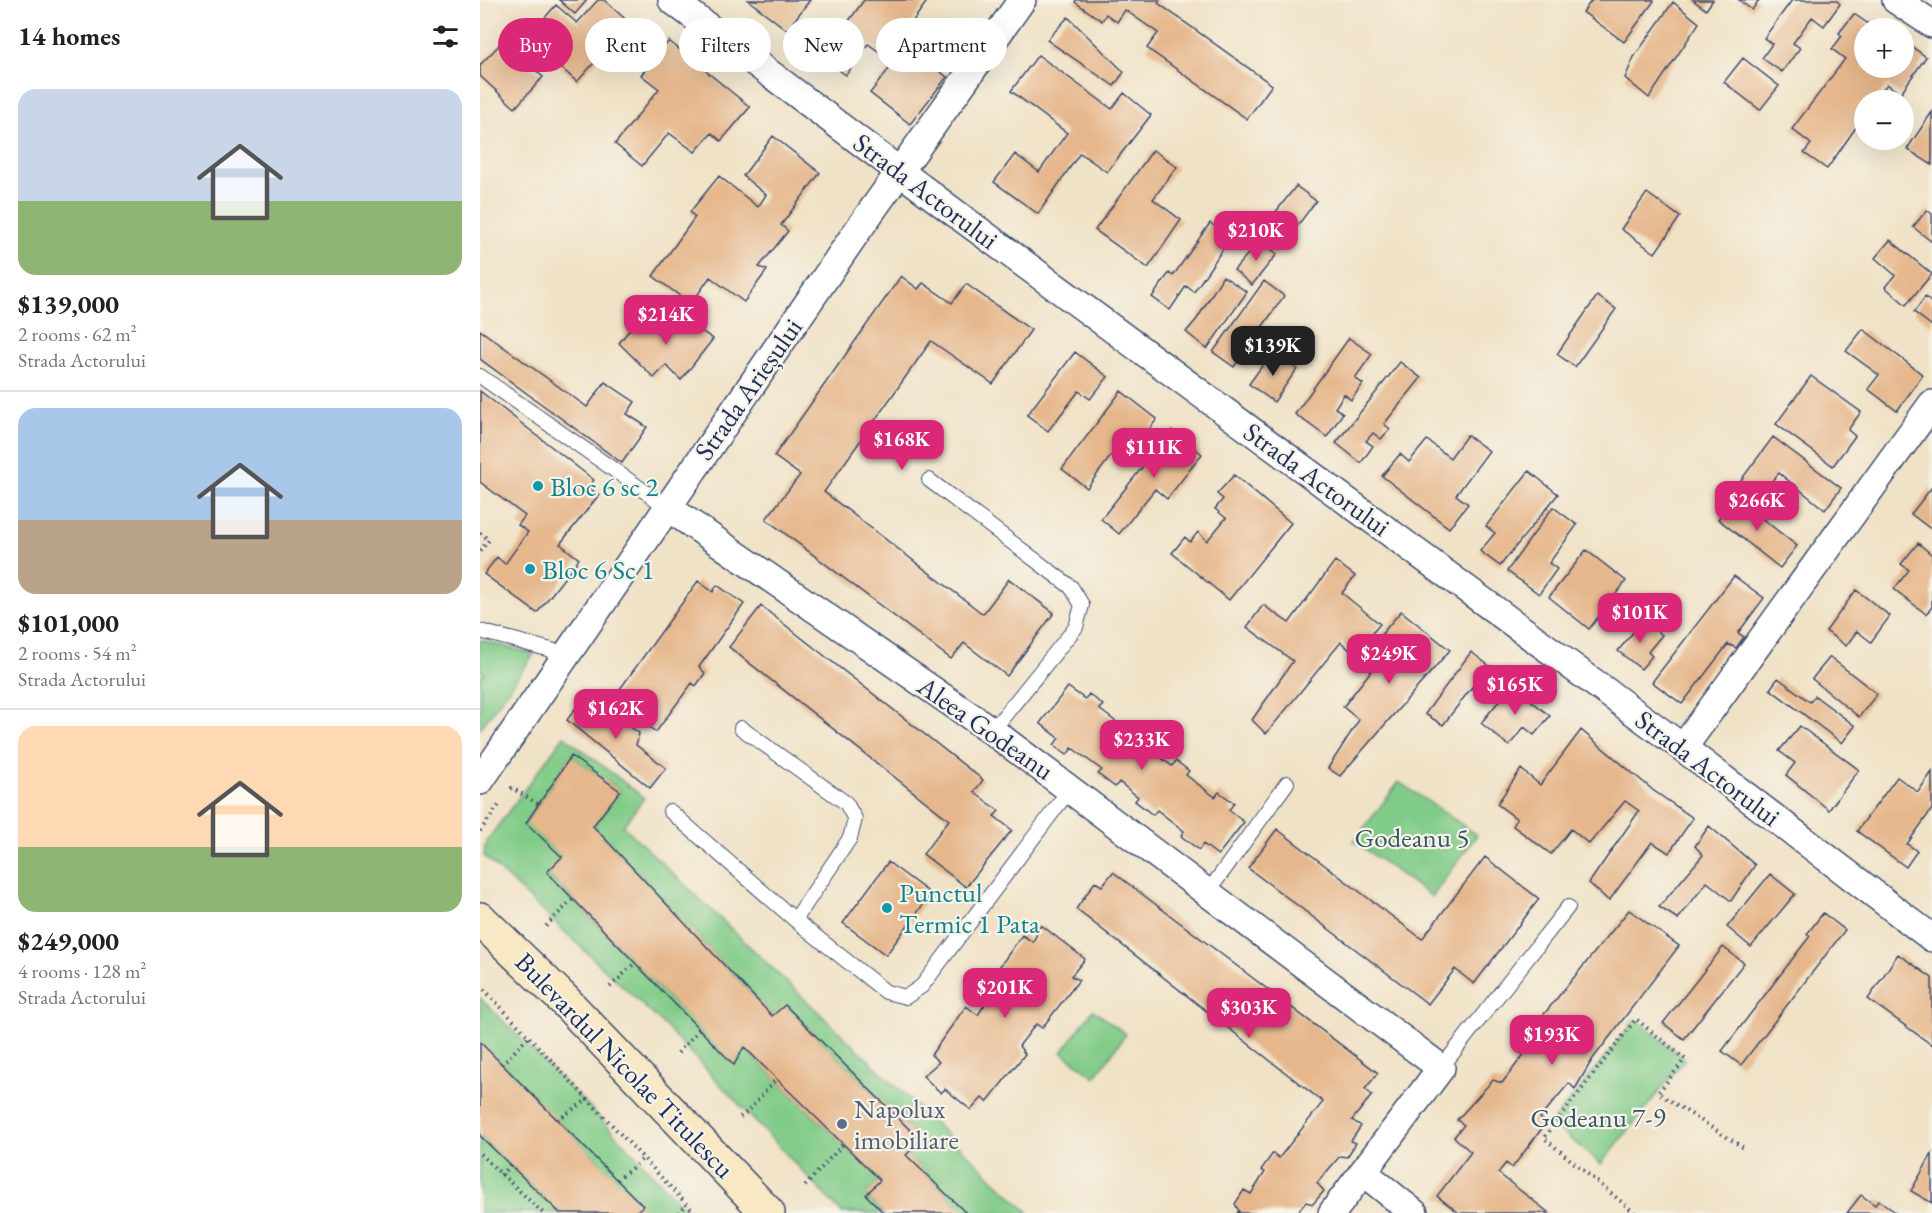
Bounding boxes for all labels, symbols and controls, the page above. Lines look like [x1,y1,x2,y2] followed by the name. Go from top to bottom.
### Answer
[498,18,573,72] chip: Buy
[585,18,667,72] chip: Rent
[679,18,771,72] chip: Filters
[783,18,864,72] chip: New
[876,18,1007,72] chip: Apartment
[1854,18,1914,150] map controls
[1854,18,1914,78] button: +
[18,19,120,53] text: 14 homes
[429,20,462,53] icon: filters
[1854,90,1914,150] button: −
[846,125,1006,257] street label: Strada Actorului
[186,128,294,236] icon: home
[1214,211,1298,262] pin: $210K
[1228,217,1284,243] text: $210K
[18,287,119,321] text: $139,000
[624,295,708,346] pin: $214K
[638,301,694,327] text: $214K
[686,311,810,467] street label: Strada Arieșului
[18,321,137,347] text: 2 rooms · 62 m²
[1231,326,1315,377] pin: $139K
[1245,332,1301,358] text: $139K
[18,347,146,373] text: Strada Actorului
[1237,414,1397,544] street label: Strada Actorului
[860,420,944,471] pin: $168K
[874,426,930,452] text: $168K
[1112,428,1196,479] pin: $111K
[1126,434,1182,460] text: $111K
[186,447,294,555] icon: home
[550,469,659,504] place label: Bloc 6 sc 2
[531,479,545,493] marker: Bloc 6 sc 2
[1715,481,1799,532] pin: $266K
[1729,487,1785,513] text: $266K
[542,552,654,587] place label: Bloc 6 Sc 1
[523,562,537,576] marker: Bloc 6 Sc 1
[1598,593,1682,644] pin: $101K
[1612,599,1668,625] text: $101K
[18,606,119,640] text: $101,000
[1347,634,1431,685] pin: $249K
[18,640,137,666] text: 2 rooms · 54 m²
[1361,640,1417,666] text: $249K
[1473,665,1557,716] pin: $165K
[18,666,146,692] text: Strada Actorului
[910,668,1061,788] street label: Aleea Godeanu
[1487,671,1543,697] text: $165K
[574,689,658,740] pin: $162K
[588,695,644,721] text: $162K
[1628,702,1788,834] street label: Strada Actorului
[1100,720,1184,771] pin: $233K
[1114,726,1170,752] text: $233K
[186,765,294,873] icon: home
[1355,820,1469,855] park label: Godeanu 5
[899,875,1040,941] place label: Punctul Termic 1 Pata
[880,901,894,915] marker: Punctul Termic 1 Pata
[18,924,119,958] text: $249,000
[508,945,742,1185] street label: Bulevardul Nicolae Titulescu
[18,958,146,984] text: 4 rooms · 128 m²
[963,968,1047,1019] pin: $201K
[977,974,1033,1000] text: $201K
[18,984,146,1010] text: Strada Actorului
[1207,988,1291,1039] pin: $303K
[1221,994,1277,1020] text: $303K
[1510,1015,1594,1066] pin: $193K
[1524,1021,1580,1047] text: $193K
[854,1091,959,1157] place label: Napolux imobiliare
[1530,1100,1666,1135] park label: Godeanu 7-9
[835,1117,849,1131] marker: Napolux imobiliare

